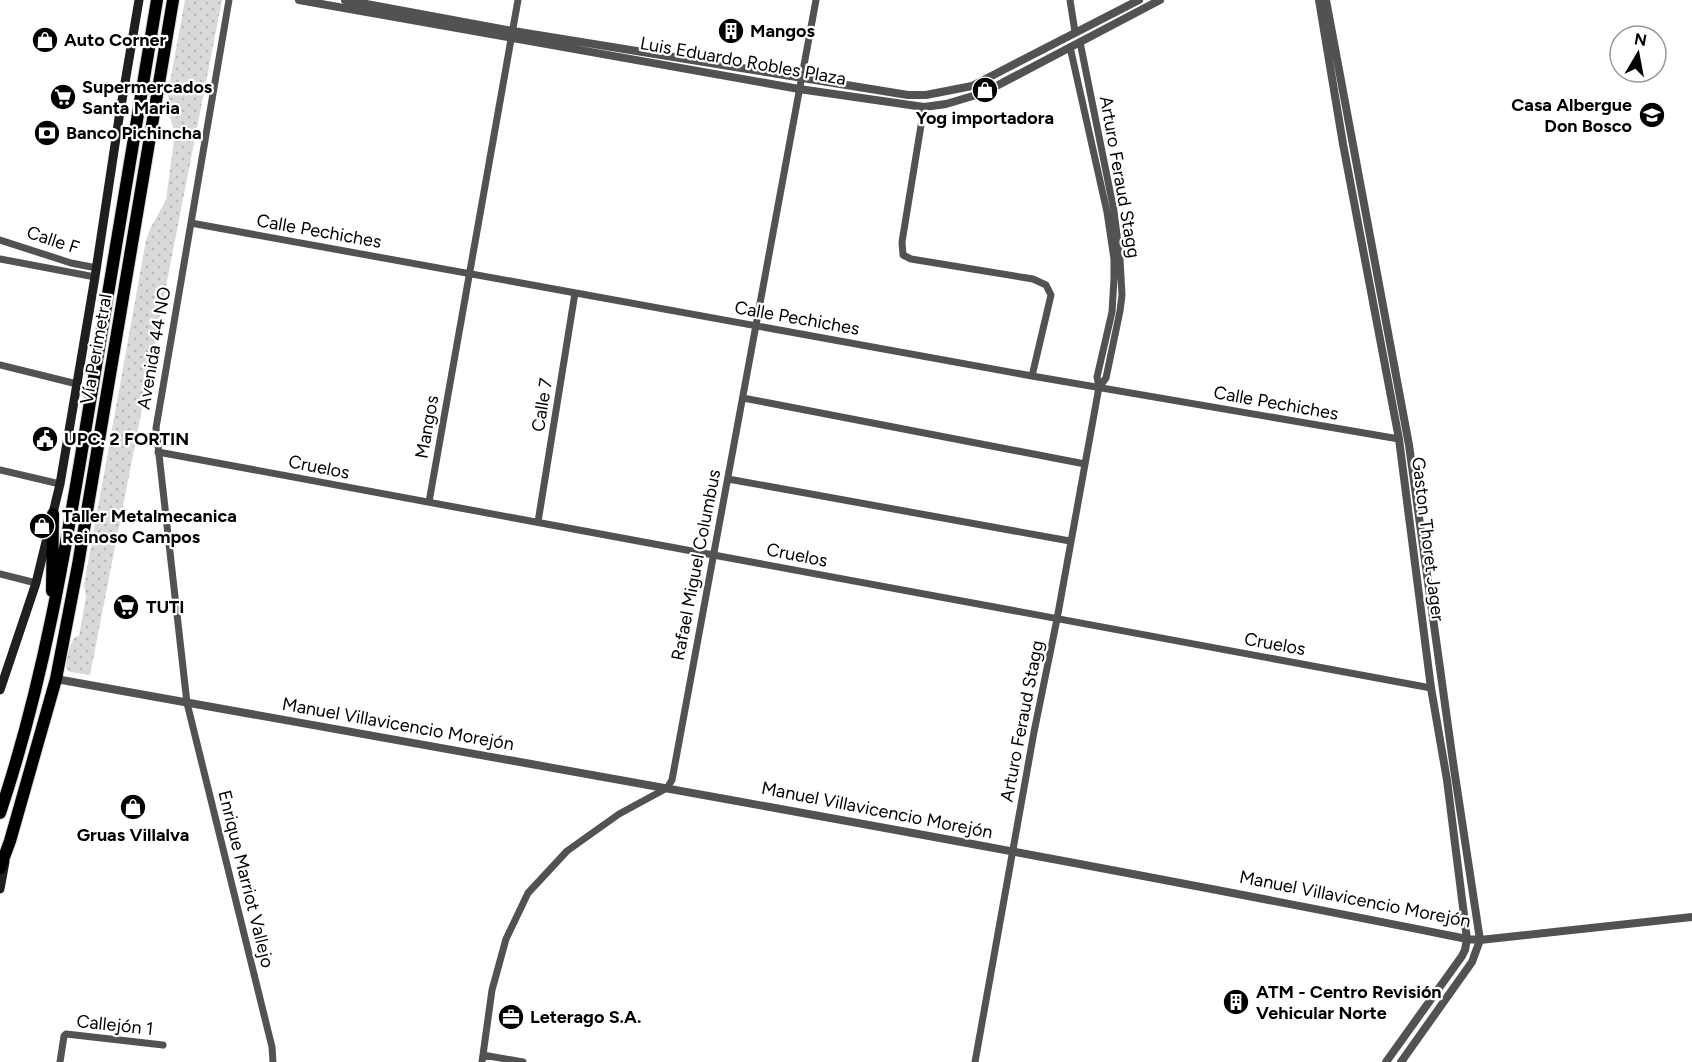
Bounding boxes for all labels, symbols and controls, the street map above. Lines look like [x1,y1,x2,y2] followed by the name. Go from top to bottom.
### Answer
[716,16,746,46] building icon: Mangos
[750,20,816,42] place label: Mangos
[1608,24,1668,84] north arrow
[30,25,60,55] shop icon: Auto Corner
[64,29,166,51] place label: Auto Corner
[1633,29,1648,50] text: N
[638,32,848,90] street label: Luis Eduardo Robles Plaza
[970,75,1000,105] shop icon: Yog importadora
[82,76,213,119] place label: Supermercados Santa Maria
[48,82,78,112] supermarket icon: Supermercados Santa Maria
[1095,94,1145,260] street label: Arturo Feraud Stagg
[1511,94,1632,137] place label: Casa Albergue Don Bosco
[1637,100,1667,130] school or university icon: Casa Albergue Don Bosco
[916,107,1054,129] place label: Yog importadora
[32,118,62,148] bank icon: Banco Pichincha
[66,122,202,144] place label: Banco Pichincha
[255,209,383,253] street label: Calle Pechiches
[24,221,82,259] street label: Calle F
[132,285,176,411] street label: Avenida 44 NO
[75,292,117,406] street label: Vía Perimetral
[733,296,861,340] street label: Calle Pechiches
[527,376,557,433] street label: Calle 7
[1212,381,1340,425] street label: Calle Pechiches
[411,394,443,460] street label: Mangos
[30,424,60,454] public building icon: UPC. 2 FORTIN
[64,428,189,450] place label: UPC. 2 FORTIN
[287,450,351,484] street label: Cruelos
[1407,456,1449,622] street label: Gaston Thoret Jager
[667,467,725,663] street label: Rafael Miguel Columbus
[62,505,237,548] place label: Taller Metalmecanica Reinoso Campos
[27,511,57,541] shop icon: Taller Metalmecanica Reinoso Campos
[765,538,829,572] street label: Cruelos
[111,592,141,622] supermarket icon: TUTI
[146,596,185,618] place label: TUTI
[1243,628,1307,660] street label: Cruelos
[996,638,1048,804] street label: Arturo Feraud Stagg
[280,693,516,755] street label: Manuel Villavicencio Morejón
[759,777,995,843] street label: Manuel Villavicencio Morejón
[213,788,279,970] street label: Enrique Marriot Vallejo
[118,792,148,822] shop icon: Gruas Villalva
[77,824,189,846] place label: Gruas Villalva
[1237,866,1473,932] street label: Manuel Villavicencio Morejón
[1256,981,1442,1024] place label: ATM - Centro Revisión Vehicular Norte
[1221,987,1251,1017] building icon: ATM - Centro Revisión Vehicular Norte
[496,1002,526,1032] office icon: Leterago S.A.
[530,1006,641,1028] place label: Leterago S.A.
[75,1010,155,1040] street label: Callejón 1

